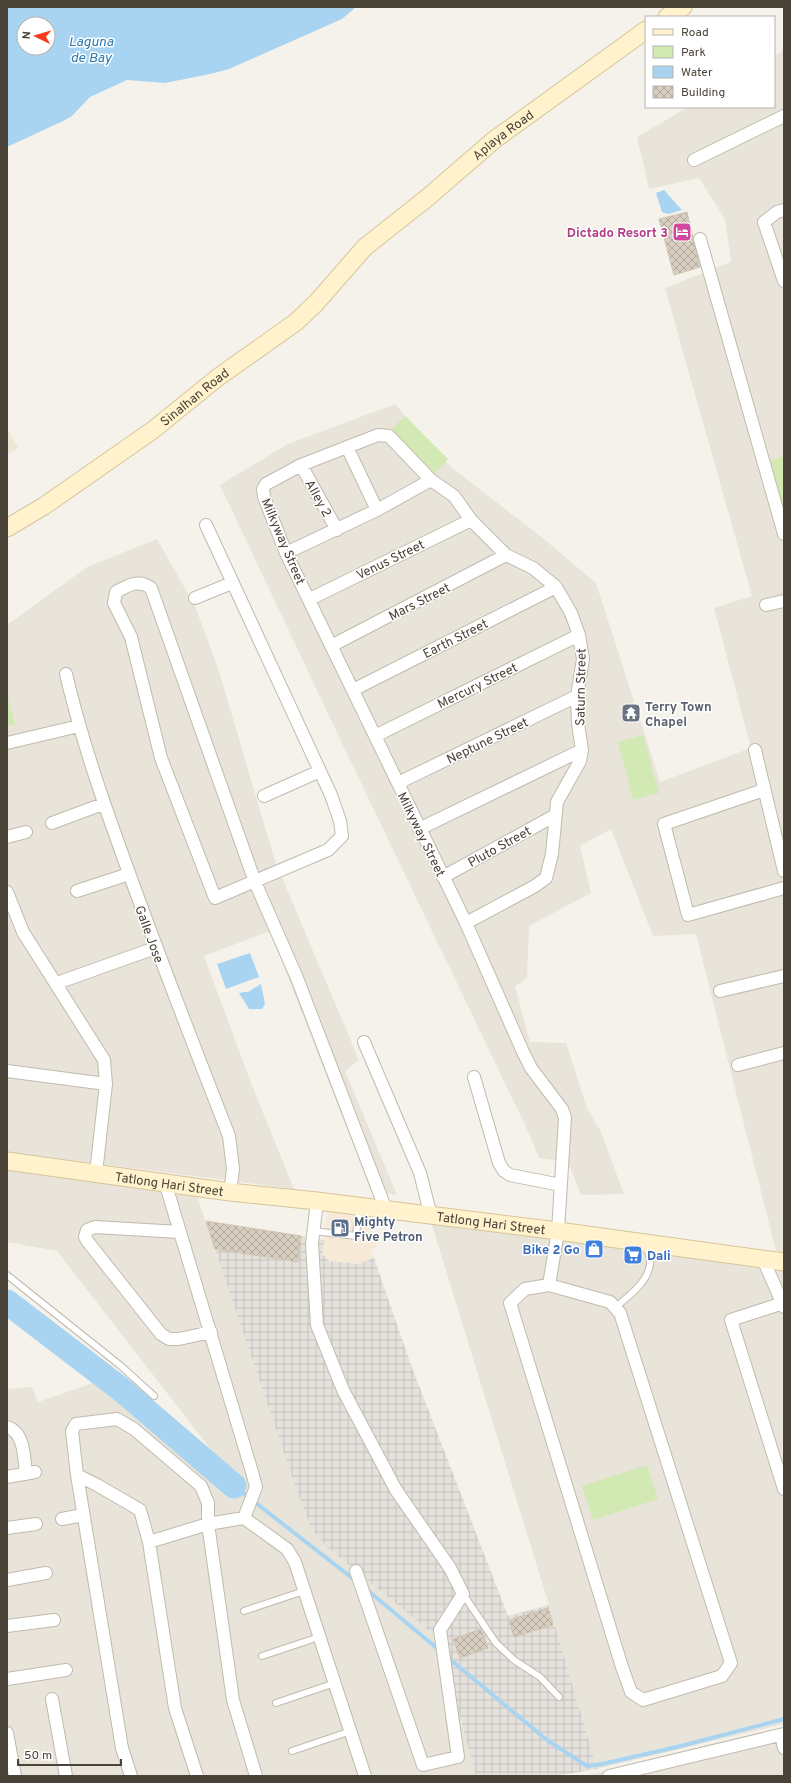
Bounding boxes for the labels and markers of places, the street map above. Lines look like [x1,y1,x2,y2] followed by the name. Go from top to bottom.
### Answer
[671,221,693,243] hotel icon: Dictado Resort 3
[567,226,668,242] place label: Dictado Resort 3
[645,700,712,731] place label: Terry Town Chapel
[620,702,642,724] temple icon: Terry Town Chapel
[354,1215,423,1246] place label: Mighty Five Petron
[329,1217,351,1239] fuel station icon: Mighty Five Petron
[583,1238,605,1260] shop icon: Bike 2 Go
[522,1243,580,1259] place label: Bike 2 Go
[622,1244,644,1266] supermarket icon: Dali
[647,1249,671,1265] place label: Dali

